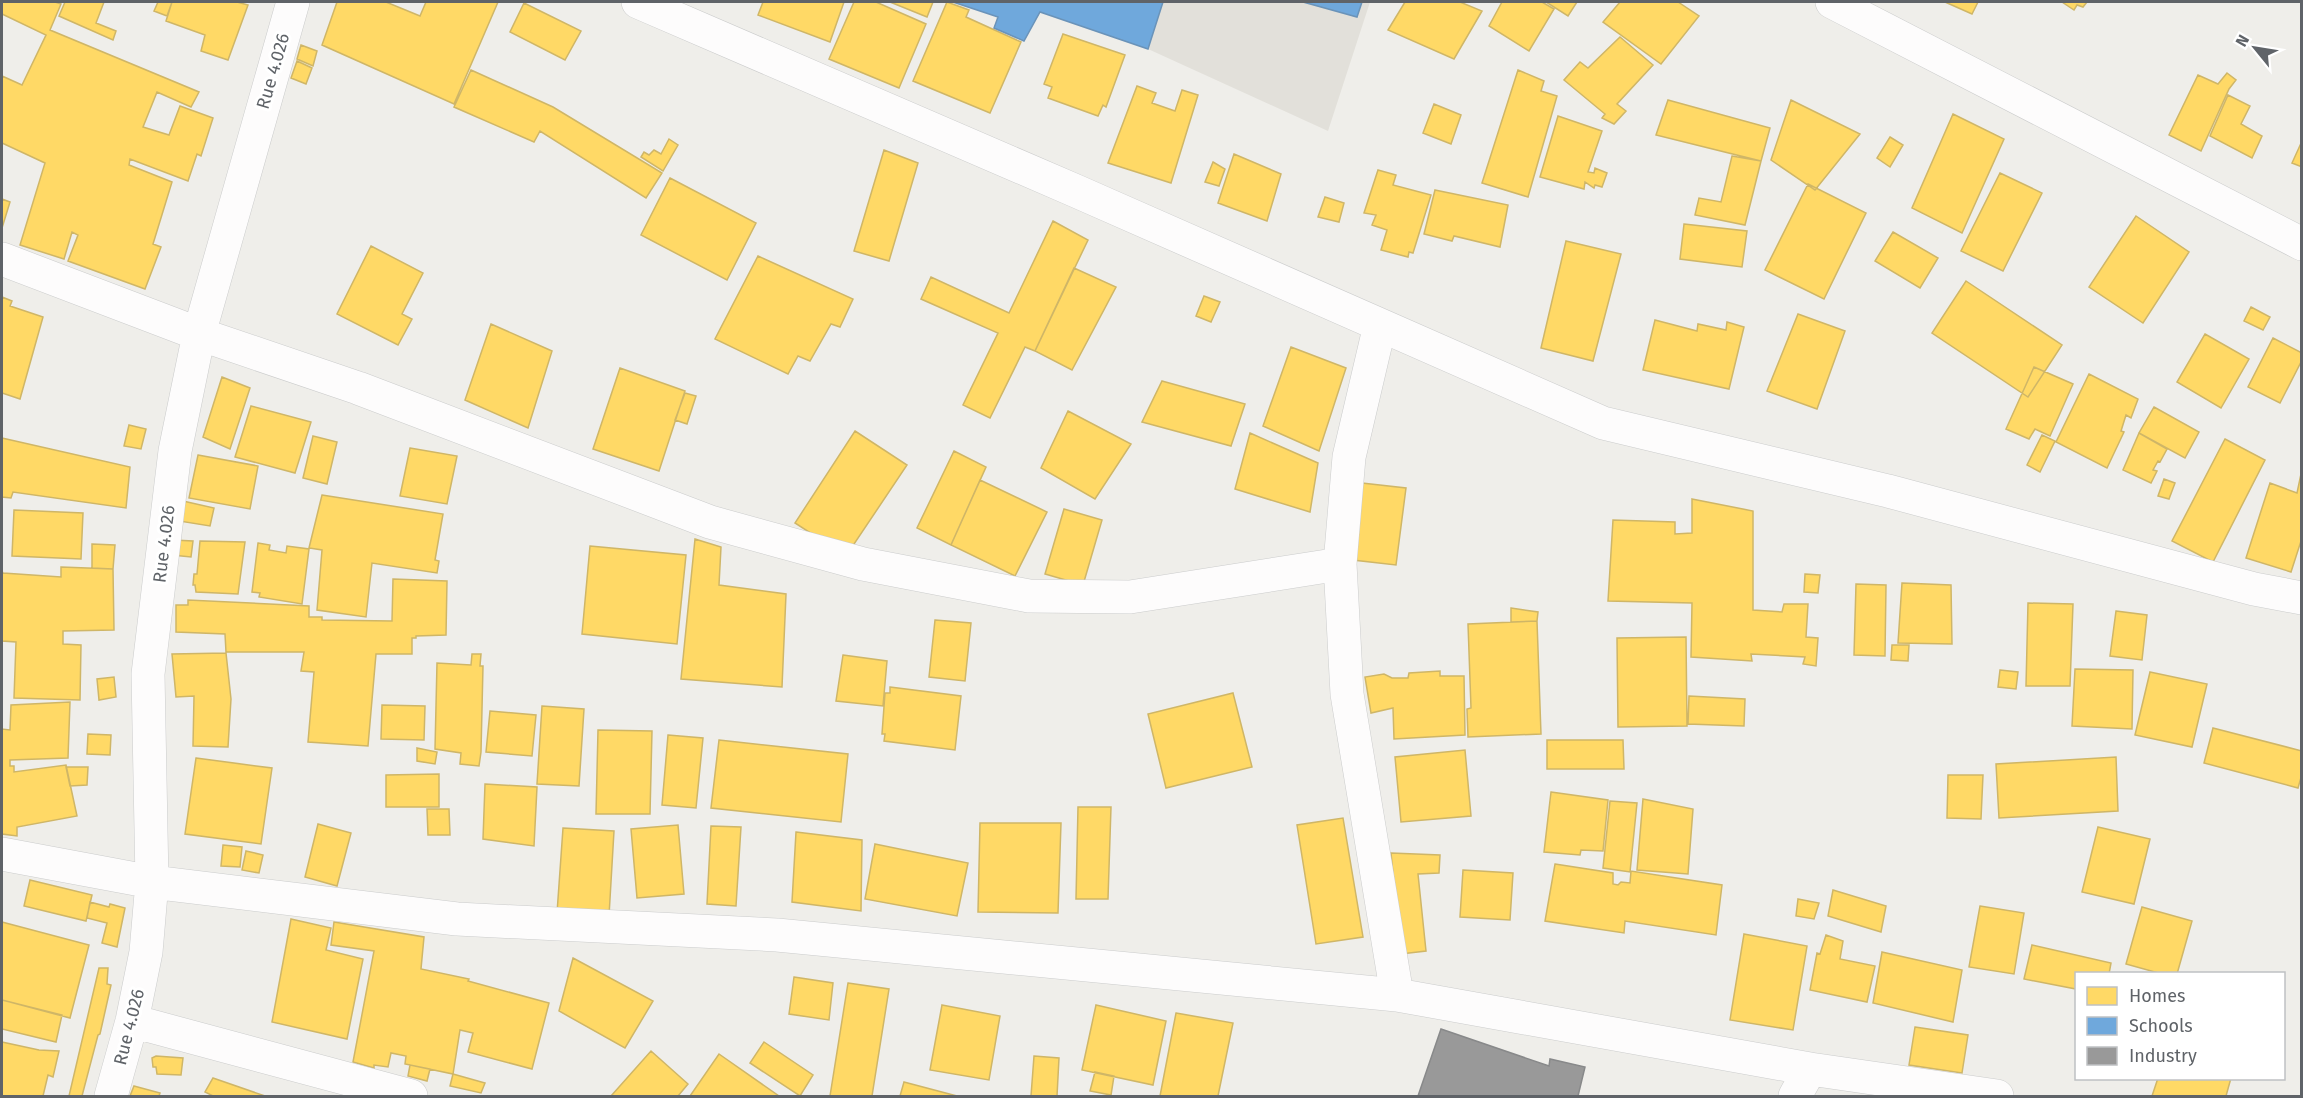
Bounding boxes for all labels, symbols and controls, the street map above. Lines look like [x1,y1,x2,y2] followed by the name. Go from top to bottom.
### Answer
[2225,18,2285,78] north arrow
[252,30,294,112] street label: Rue 4.026
[2232,31,2253,50] text: N
[148,504,180,584] street label: Rue 4.026
[2075,972,2285,1080] legend
[2129,985,2185,1007] text: Homes
[109,987,149,1067] street label: Rue 4.026
[2129,1015,2193,1037] text: Schools
[2129,1045,2197,1067] text: Industry

